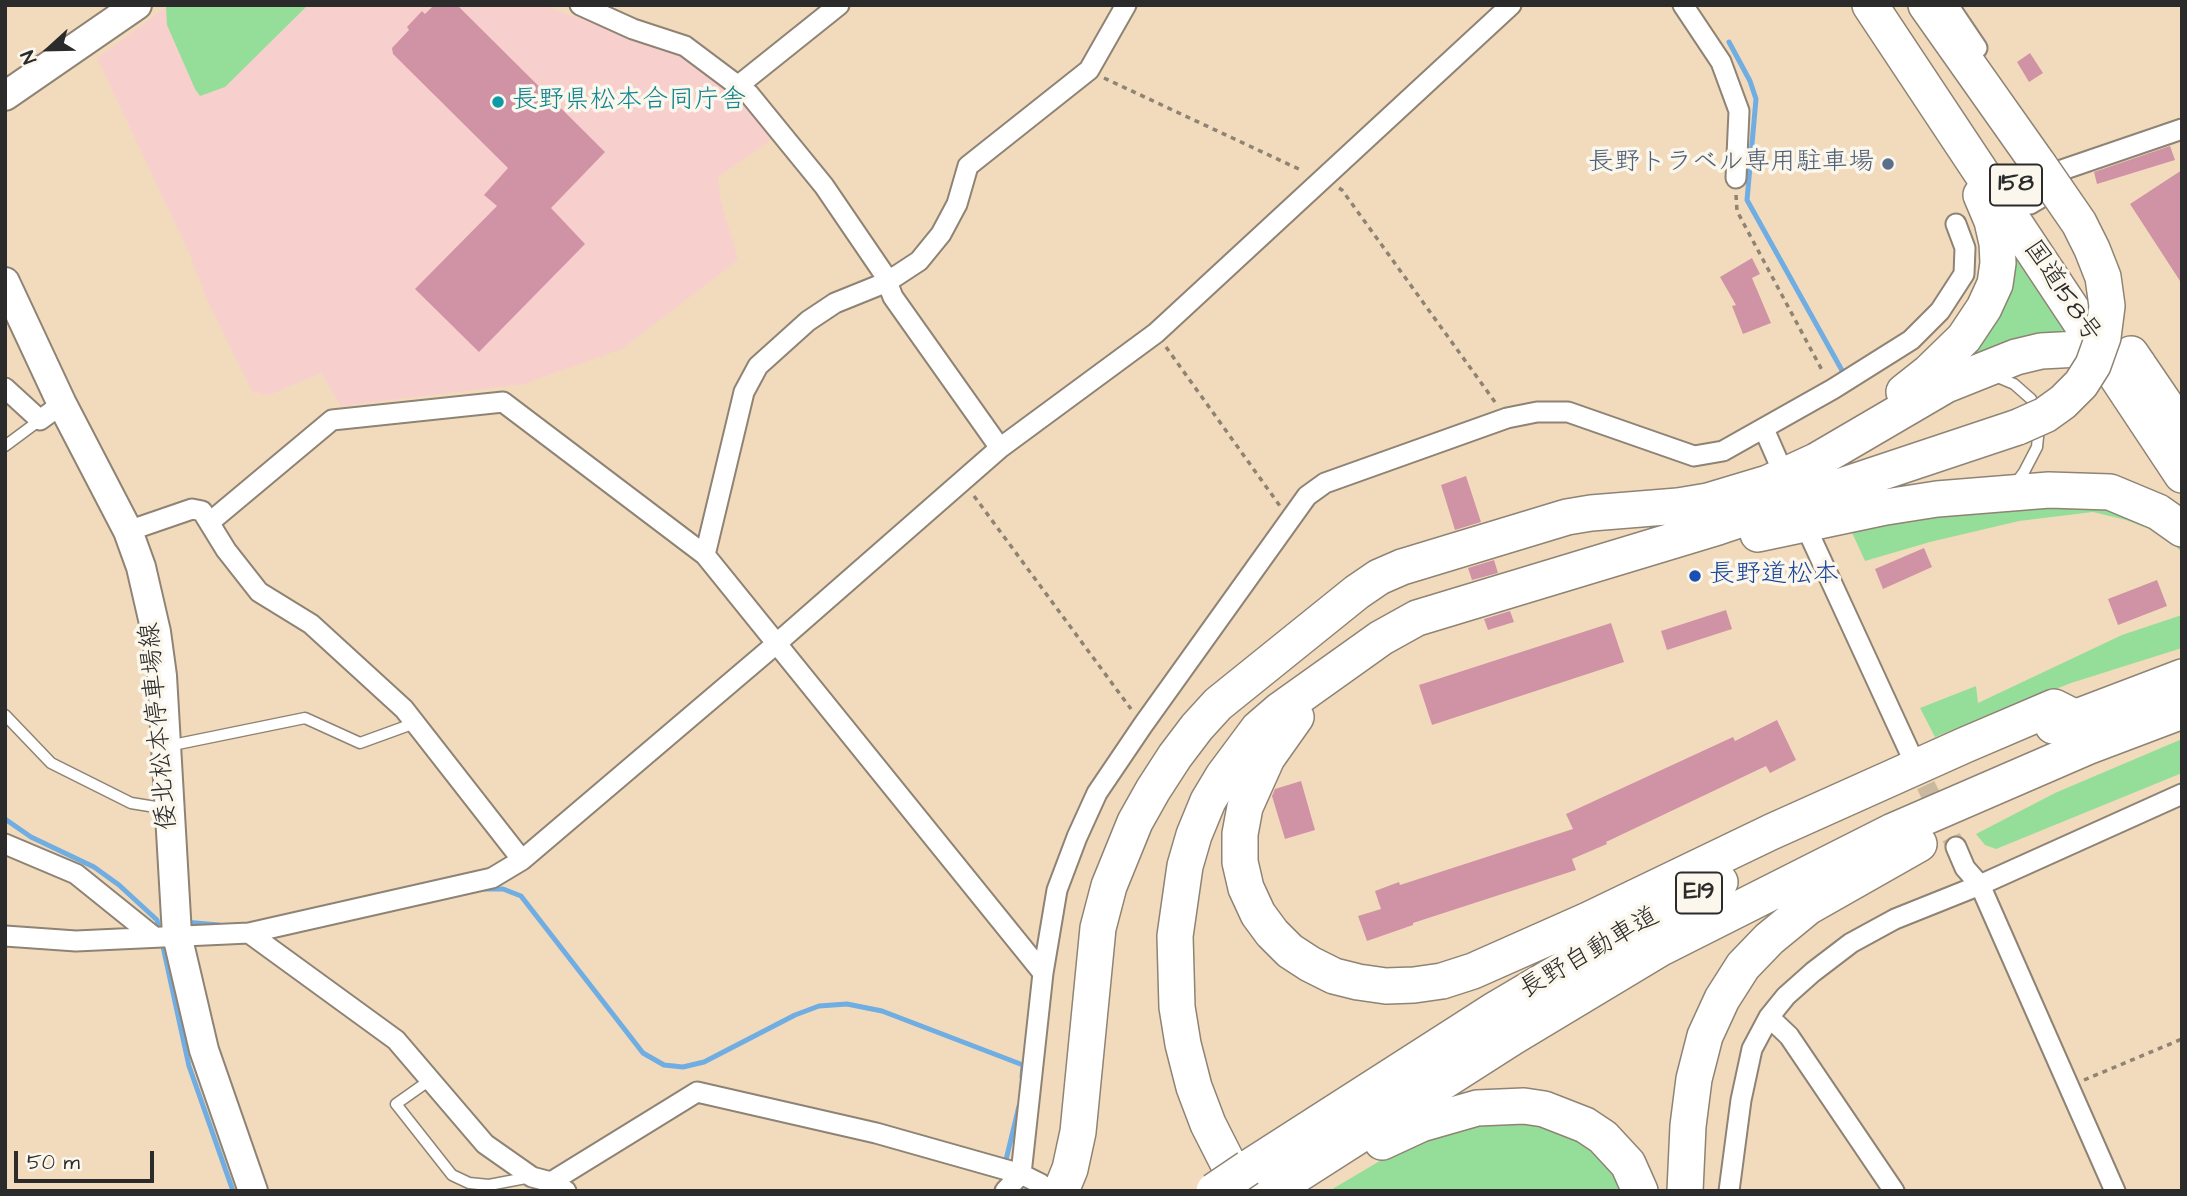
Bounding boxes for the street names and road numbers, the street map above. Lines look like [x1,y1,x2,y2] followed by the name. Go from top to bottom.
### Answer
[1990,164,2042,205] road number: 158
[2015,235,2107,349] street label: 国道158号
[135,621,185,831] street label: 倭北松本停車場線
[1676,872,1722,914] road number: E19
[1515,901,1665,1007] street label: 長野自動車道

